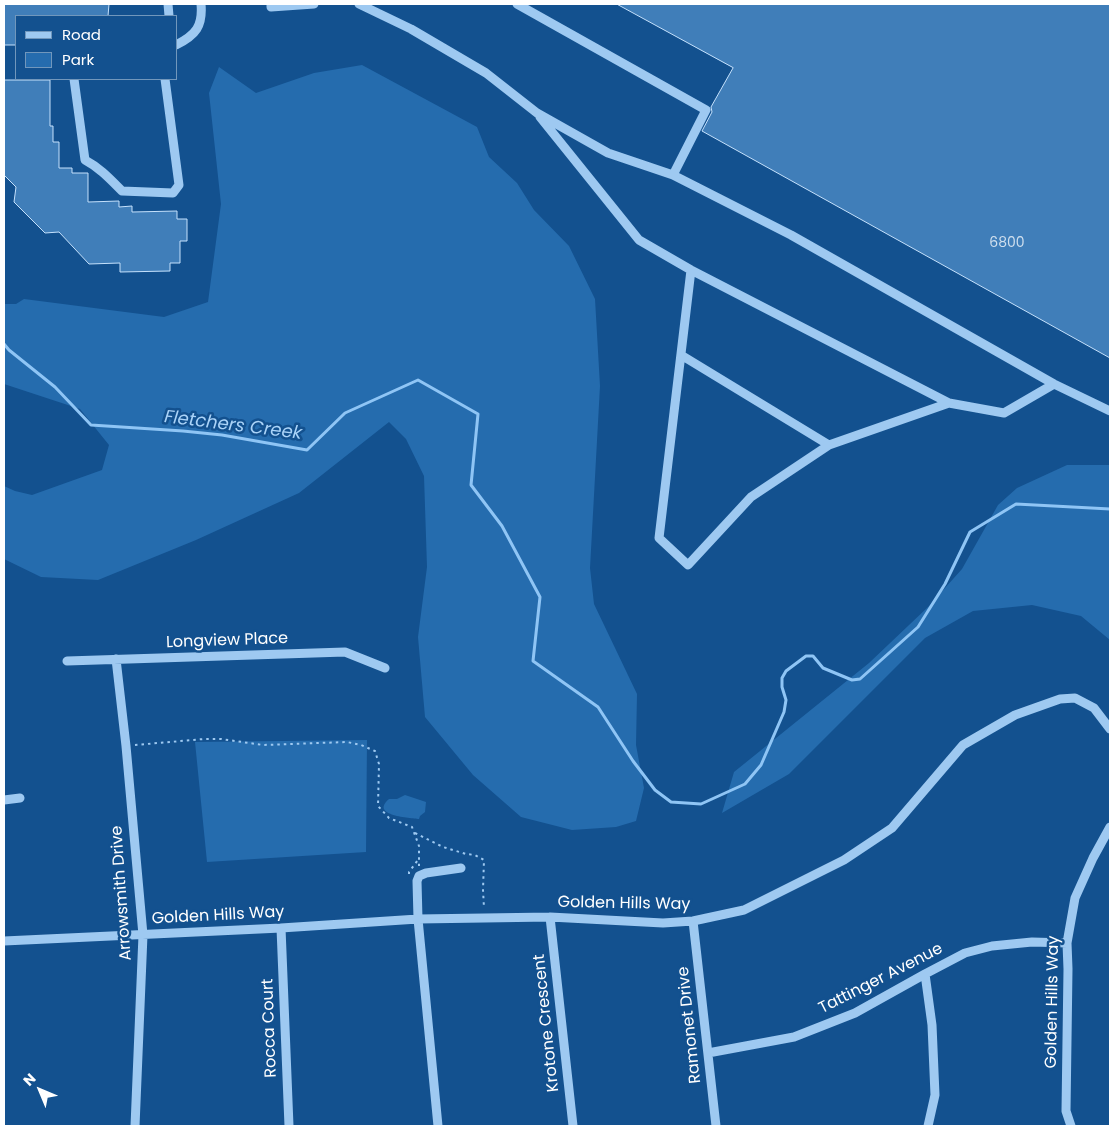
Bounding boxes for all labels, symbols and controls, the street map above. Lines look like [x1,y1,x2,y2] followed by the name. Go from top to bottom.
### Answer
[15,15,178,80] legend
[62,24,101,45] text: Road
[62,49,94,70] text: Park
[989,235,1025,251] house number: 6800
[163,407,303,445] water label: Fletchers Creek
[166,629,288,653] street label: Longview Place
[108,825,136,961] street label: Arrowsmith Drive
[557,893,691,915] street label: Golden Hills Way
[151,903,285,929] street label: Golden Hills Way
[1042,935,1064,1069] street label: Golden Hills Way
[816,939,946,1019] street label: Tattinger Avenue
[530,953,564,1093] street label: Krotone Crescent
[674,966,706,1084] street label: Ramonet Drive
[259,978,281,1078] street label: Rocca Court
[15,1065,65,1115] north arrow
[19,1069,40,1090] text: N

